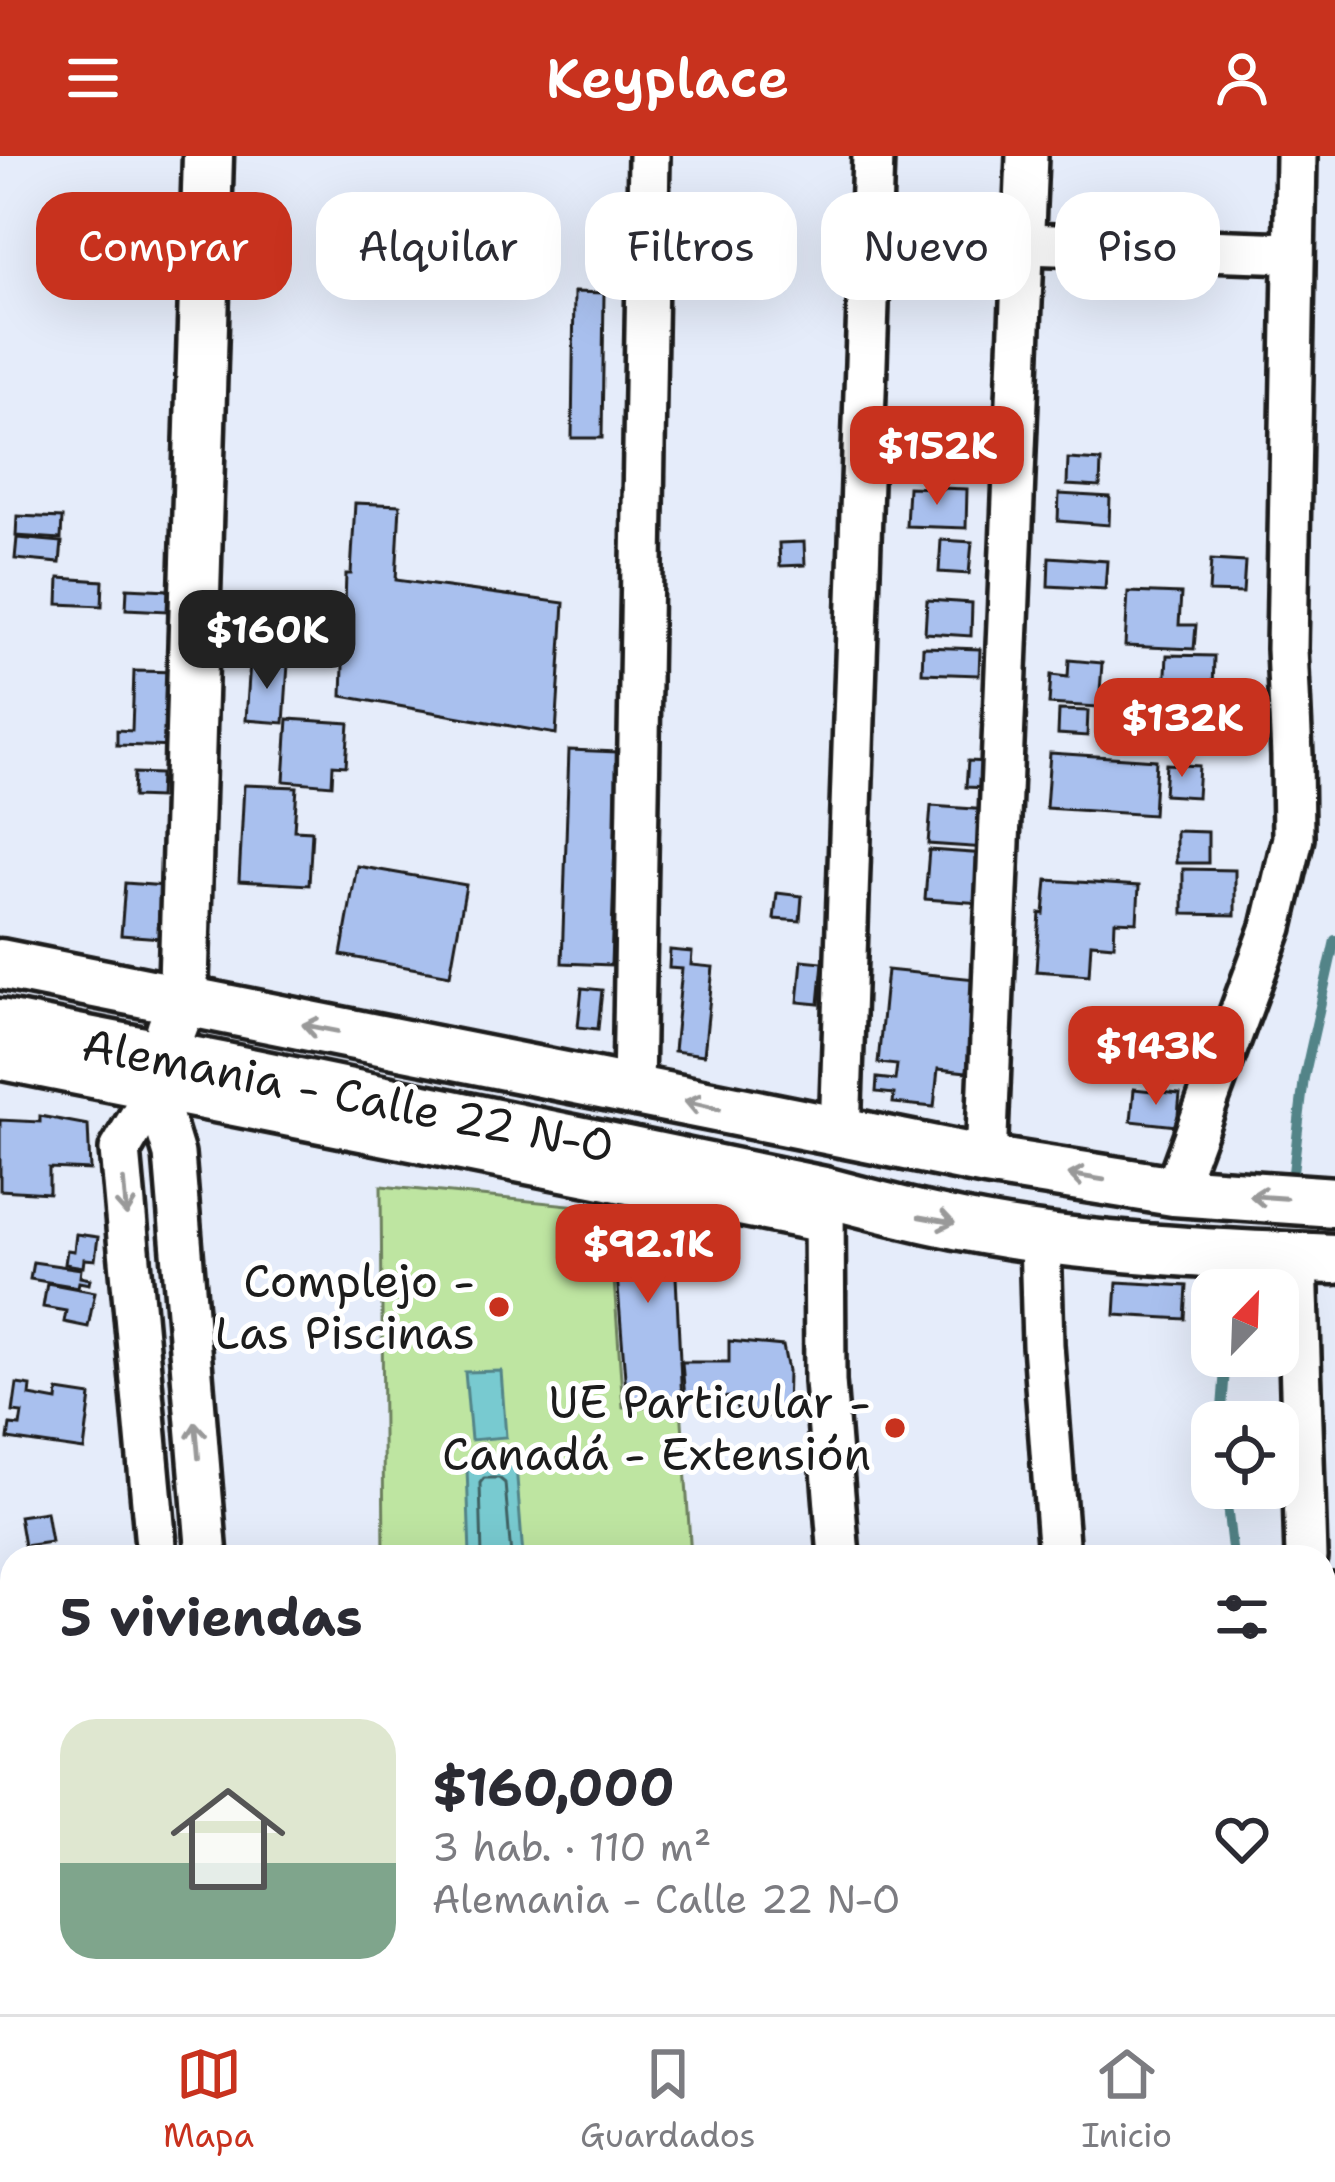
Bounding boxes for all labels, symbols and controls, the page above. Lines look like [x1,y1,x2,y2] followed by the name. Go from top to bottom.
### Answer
[546,42,789,114] text: Keyplace
[60,45,126,111] icon: menu
[1209,45,1275,111] icon: person
[36,192,292,300] chip: Comprar
[316,192,561,300] chip: Alquilar
[585,192,797,300] chip: Filtros
[821,192,1031,300] chip: Nuevo
[1055,192,1220,300] chip: Piso
[853,406,1021,508] pin: $152K
[877,419,997,471] text: $152K
[183,590,351,692] pin: $160K
[205,603,329,655] text: $160K
[1098,678,1266,780] pin: $132K
[1121,691,1243,743] text: $132K
[1072,1006,1240,1108] pin: $143K
[77,1014,619,1176] street label: Alemania - Calle 22 N-O
[302,1015,340,1038] one-way arrow
[1095,1019,1217,1071] text: $143K
[684,1092,722,1115] one-way arrow
[1067,1165,1106,1188] one-way arrow
[114,1178,137,1217] one-way arrow
[1249,1186,1288,1209] one-way arrow
[550,1204,746,1306] pin: $92.1K
[917,1210,956,1232] one-way arrow
[583,1217,713,1269] text: $92.1K
[215,1251,475,1363] place label: Complejo - Las Piscinas
[1191,1269,1299,1377] north arrow
[1191,1269,1299,1509] map controls
[486,1294,512,1320] marker: Complejo - Las Piscinas
[442,1372,871,1484] place label: UE Particular - Canadá - Extensión
[1191,1401,1299,1509] button: locate
[882,1415,908,1441] marker: UE Particular - Canadá - Extensión
[185,1421,208,1460] one-way arrow
[60,1583,363,1651] text: 5 viviendas
[1209,1584,1275,1650] icon: filters
[432,1753,675,1821] text: $160,000
[156,1767,300,1911] icon: home
[1209,1806,1275,1872] icon: heart
[432,1821,711,1873] text: 3 hab. · 110 m²
[432,1873,900,1925] text: Alemania - Calle 22 N-O
[163,2041,254,2158] tab: Mapa
[580,2041,756,2158] tab: Guardados
[1081,2041,1172,2158] tab: Inicio

